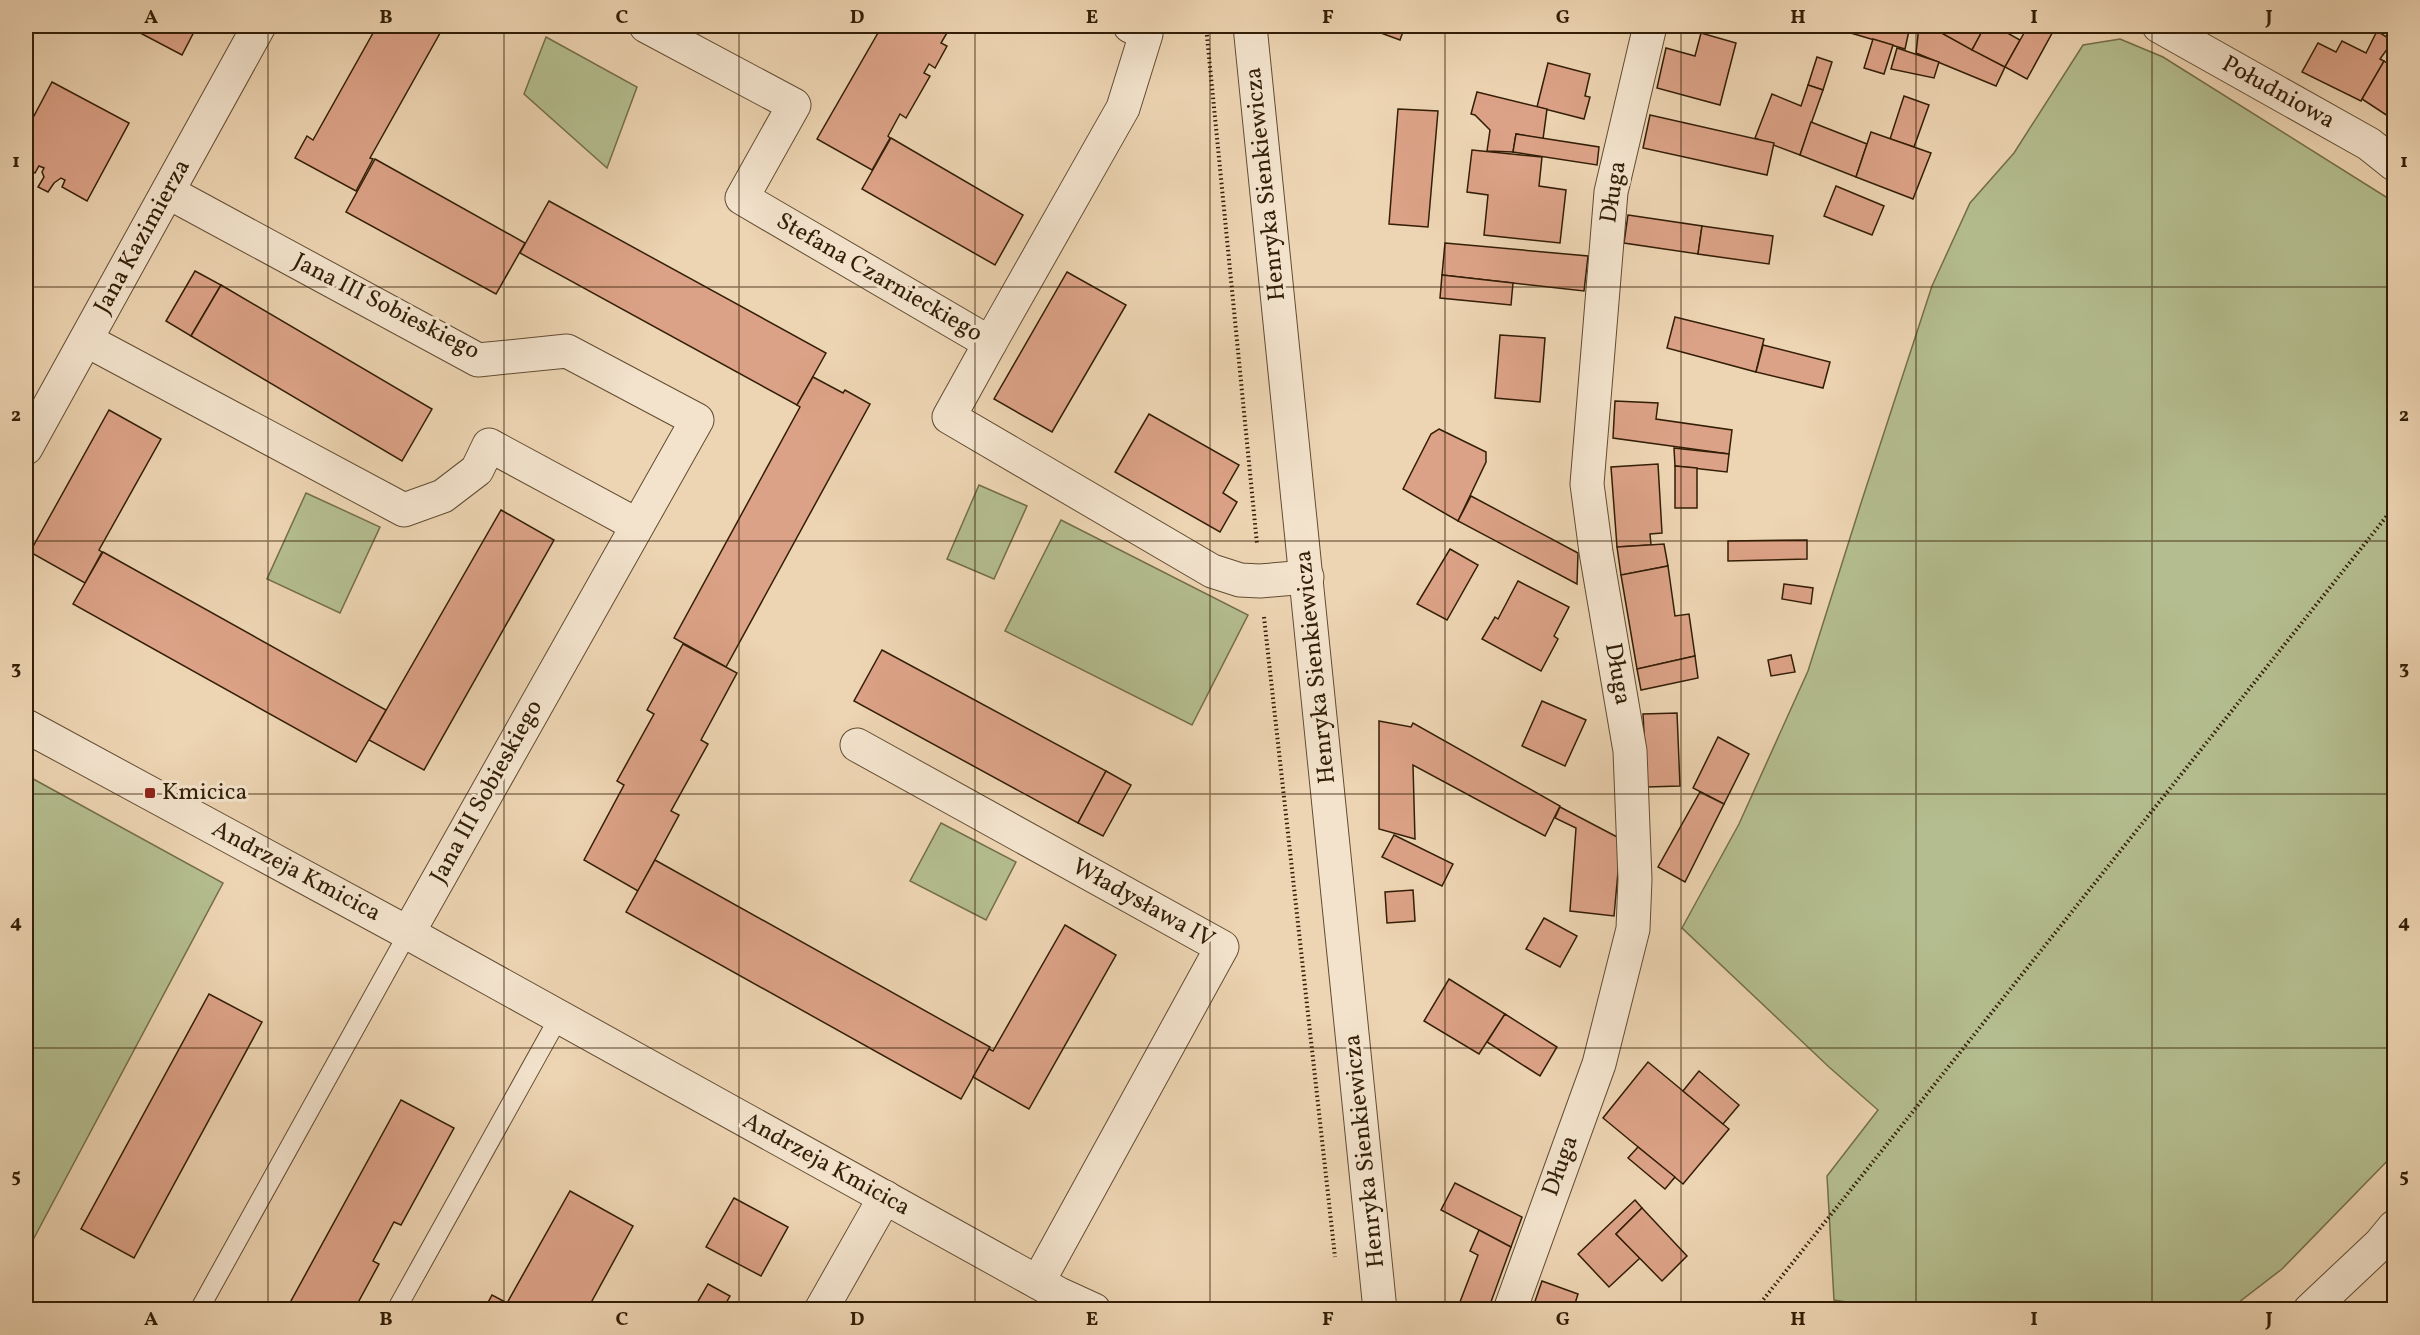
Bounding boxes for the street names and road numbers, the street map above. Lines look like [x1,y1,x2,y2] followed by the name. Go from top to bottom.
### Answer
[2215,48,2341,138] street label: Południowa
[1237,65,1295,303] street label: Henryka Sienkiewicza
[86,153,200,321] street label: Jana Kazimierza
[1592,158,1636,226] street label: Długa
[769,205,989,351] street label: Stefana Czarnieckiego
[287,245,485,369] street label: Jana III Sobieskiego
[1287,548,1345,786] street label: Henryka Sienkiewicza
[1595,640,1639,708] street label: Długa
[422,694,552,890] street label: Jana III Sobieskiego
[205,813,387,931] street label: Andrzeja Kmicica
[1065,851,1221,957] street label: Władysława IV
[1336,1032,1394,1270] street label: Henryka Sienkiewicza
[736,1105,916,1225] street label: Andrzeja Kmicica
[1534,1131,1588,1201] street label: Długa

